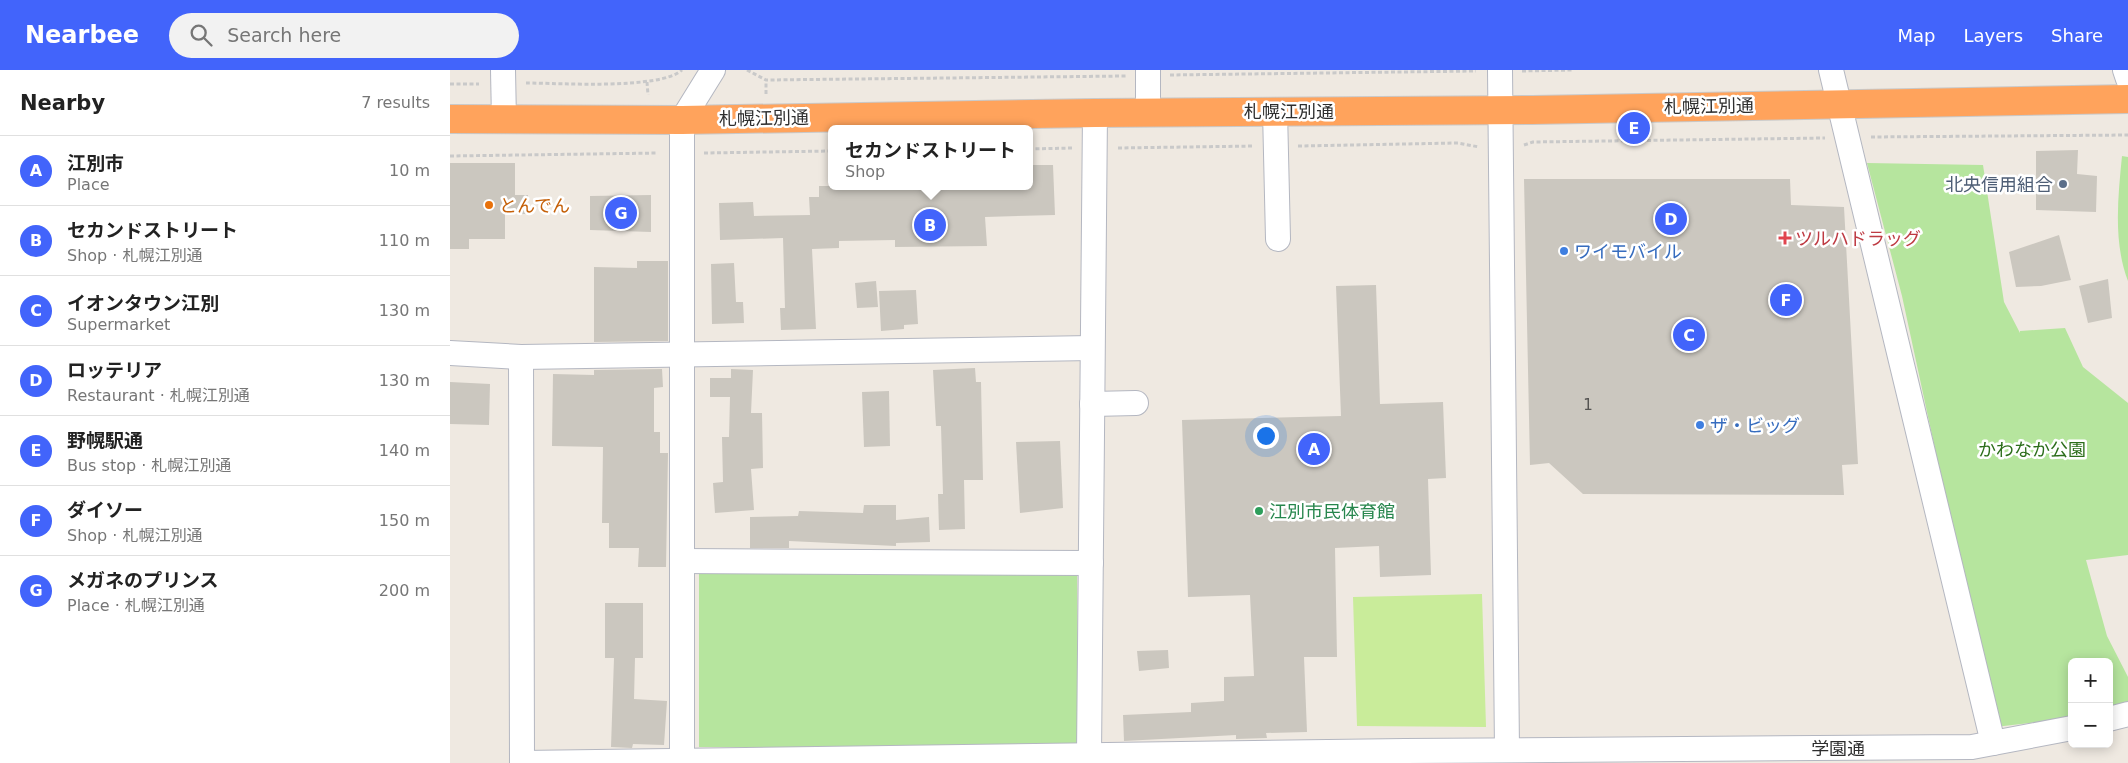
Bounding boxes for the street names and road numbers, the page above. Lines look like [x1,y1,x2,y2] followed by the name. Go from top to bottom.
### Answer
[1664,95,1754,117] street label: 札幌江別通
[1244,101,1334,122] street label: 札幌江別通
[719,107,809,129] street label: 札幌江別通
[1811,738,1865,759] street label: 学園通

